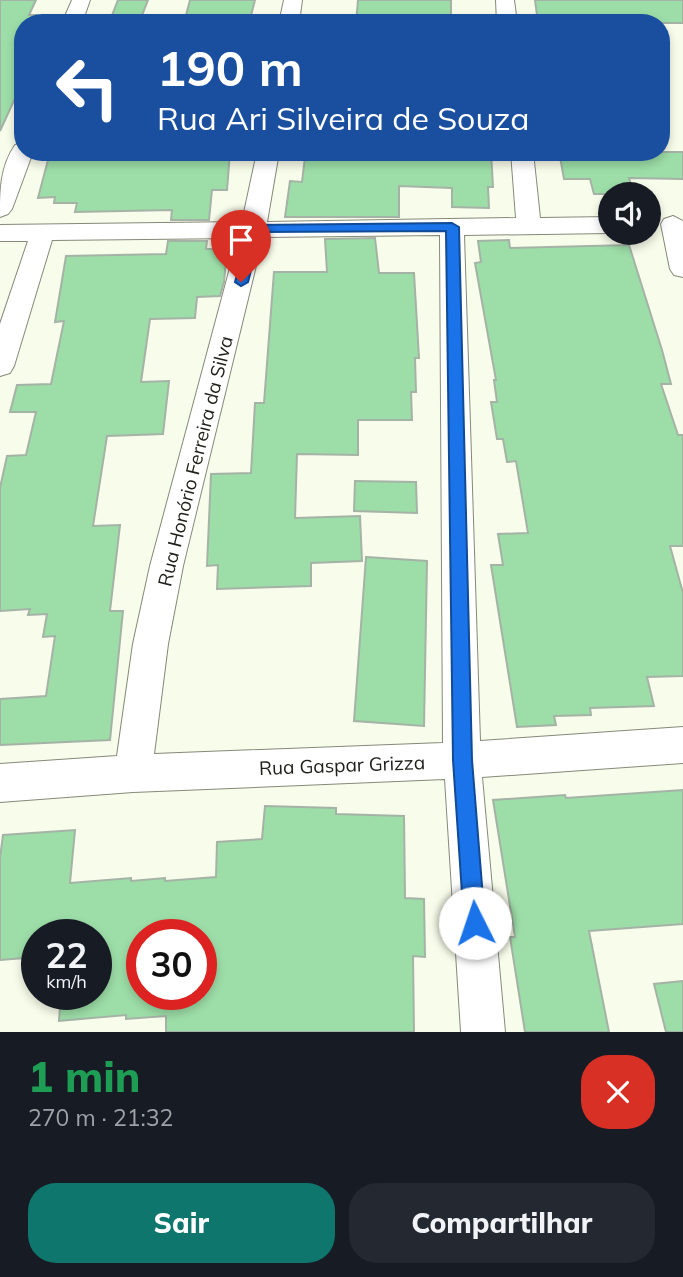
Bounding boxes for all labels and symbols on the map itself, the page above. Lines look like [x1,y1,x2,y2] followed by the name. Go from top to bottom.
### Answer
[211,210,271,282] pin
[152,333,238,589] street label: Rua Honório Ferreira da Silva
[259,750,425,780] street label: Rua Gaspar Grizza
[438,886,512,960] position arrow
[126,919,217,1010] speed limit sign: 30

